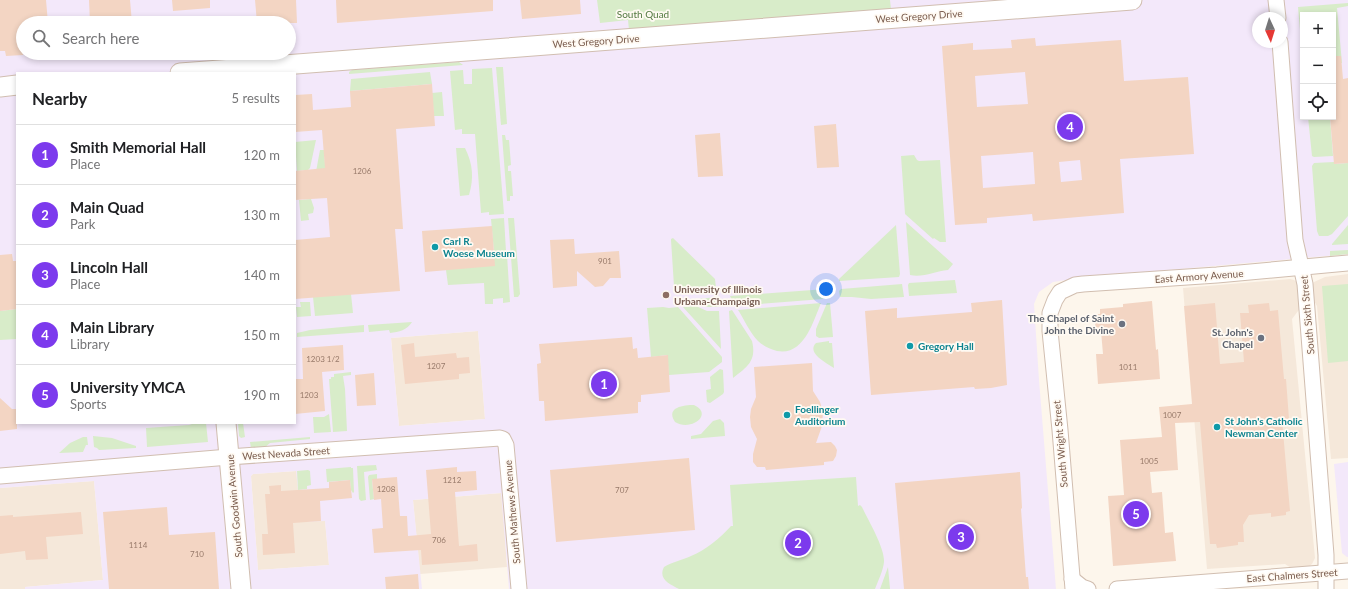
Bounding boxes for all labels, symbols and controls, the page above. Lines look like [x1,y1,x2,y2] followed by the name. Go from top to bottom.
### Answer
[875,7,963,25] street label: West Gregory Drive
[617,8,669,20] park label: South Quad
[1252,12,1288,48] north arrow
[1300,12,1336,120] map controls
[1300,12,1336,48] button: +
[16,16,296,60] search box
[30,27,52,49] icon: search
[62,29,139,47] text: Search here
[552,32,640,50] street label: West Gregory Drive
[1300,48,1336,84] button: −
[1300,84,1336,120] button: locate
[32,88,87,109] text: Nearby
[232,90,280,106] text: 5 results
[1057,112,1083,142] pin: 4
[70,138,206,156] text: Smith Memorial Hall
[41,147,49,163] text: 1
[243,147,280,163] text: 120 m
[70,156,100,172] text: Place
[353,166,372,176] house number: 1206
[70,198,144,216] text: Main Quad
[41,207,49,223] text: 2
[243,207,280,223] text: 130 m
[70,216,95,232] text: Park
[443,235,515,259] place label: Carl R. Woese Museum
[430,242,440,252] marker: Carl R. Woese Museum
[598,256,612,266] house number: 901
[70,258,148,276] text: Lincoln Hall
[41,267,49,283] text: 3
[243,267,280,283] text: 140 m
[1154,267,1244,285] street label: East Armory Avenue
[1298,275,1316,355] street label: South Sixth Street
[70,276,100,292] text: Place
[816,279,836,299] your location
[674,283,762,307] place label: University of Illinois Urbana-Champaign
[661,290,671,300] marker: University of Illinois Urbana-Champaign
[1028,312,1115,336] place label: The Chapel of Saint John the Divine
[70,318,154,336] text: Main Library
[1117,319,1127,329] marker: The Chapel of Saint John the Divine
[1212,326,1254,350] place label: St. John's Chapel
[41,327,49,343] text: 4
[243,327,280,343] text: 150 m
[1256,333,1266,343] marker: St. John's Chapel
[70,336,110,352] text: Library
[918,340,974,352] place label: Gregory Hall
[905,341,915,351] marker: Gregory Hall
[306,354,340,364] house number: 1203 1/2
[427,361,446,371] house number: 1207
[1119,362,1138,372] house number: 1011
[591,369,617,399] pin: 1
[70,378,185,396] text: University YMCA
[41,387,49,403] text: 5
[243,387,280,403] text: 190 m
[300,390,319,400] house number: 1203
[70,396,107,412] text: Sports
[1050,400,1070,488] street label: South Wright Street
[794,403,845,427] place label: Foellinger Auditorium
[782,410,792,420] marker: Foellinger Auditorium
[1163,410,1182,420] house number: 1007
[1225,415,1303,439] place label: St John's Catholic Newman Center
[1212,422,1222,432] marker: St John's Catholic Newman Center
[242,444,331,462] street label: West Nevada Street
[224,454,244,558] street label: South Goodwin Avenue
[1140,456,1159,466] house number: 1005
[501,460,523,564] street label: South Mathews Avenue
[443,475,462,485] house number: 1212
[377,484,396,494] house number: 1208
[615,485,629,495] house number: 707
[1123,499,1149,529] pin: 5
[948,522,974,552] pin: 3
[785,528,811,558] pin: 2
[432,535,446,545] house number: 706
[129,540,148,550] house number: 1114
[190,549,204,559] house number: 710
[1246,566,1338,584] street label: East Chalmers Street

